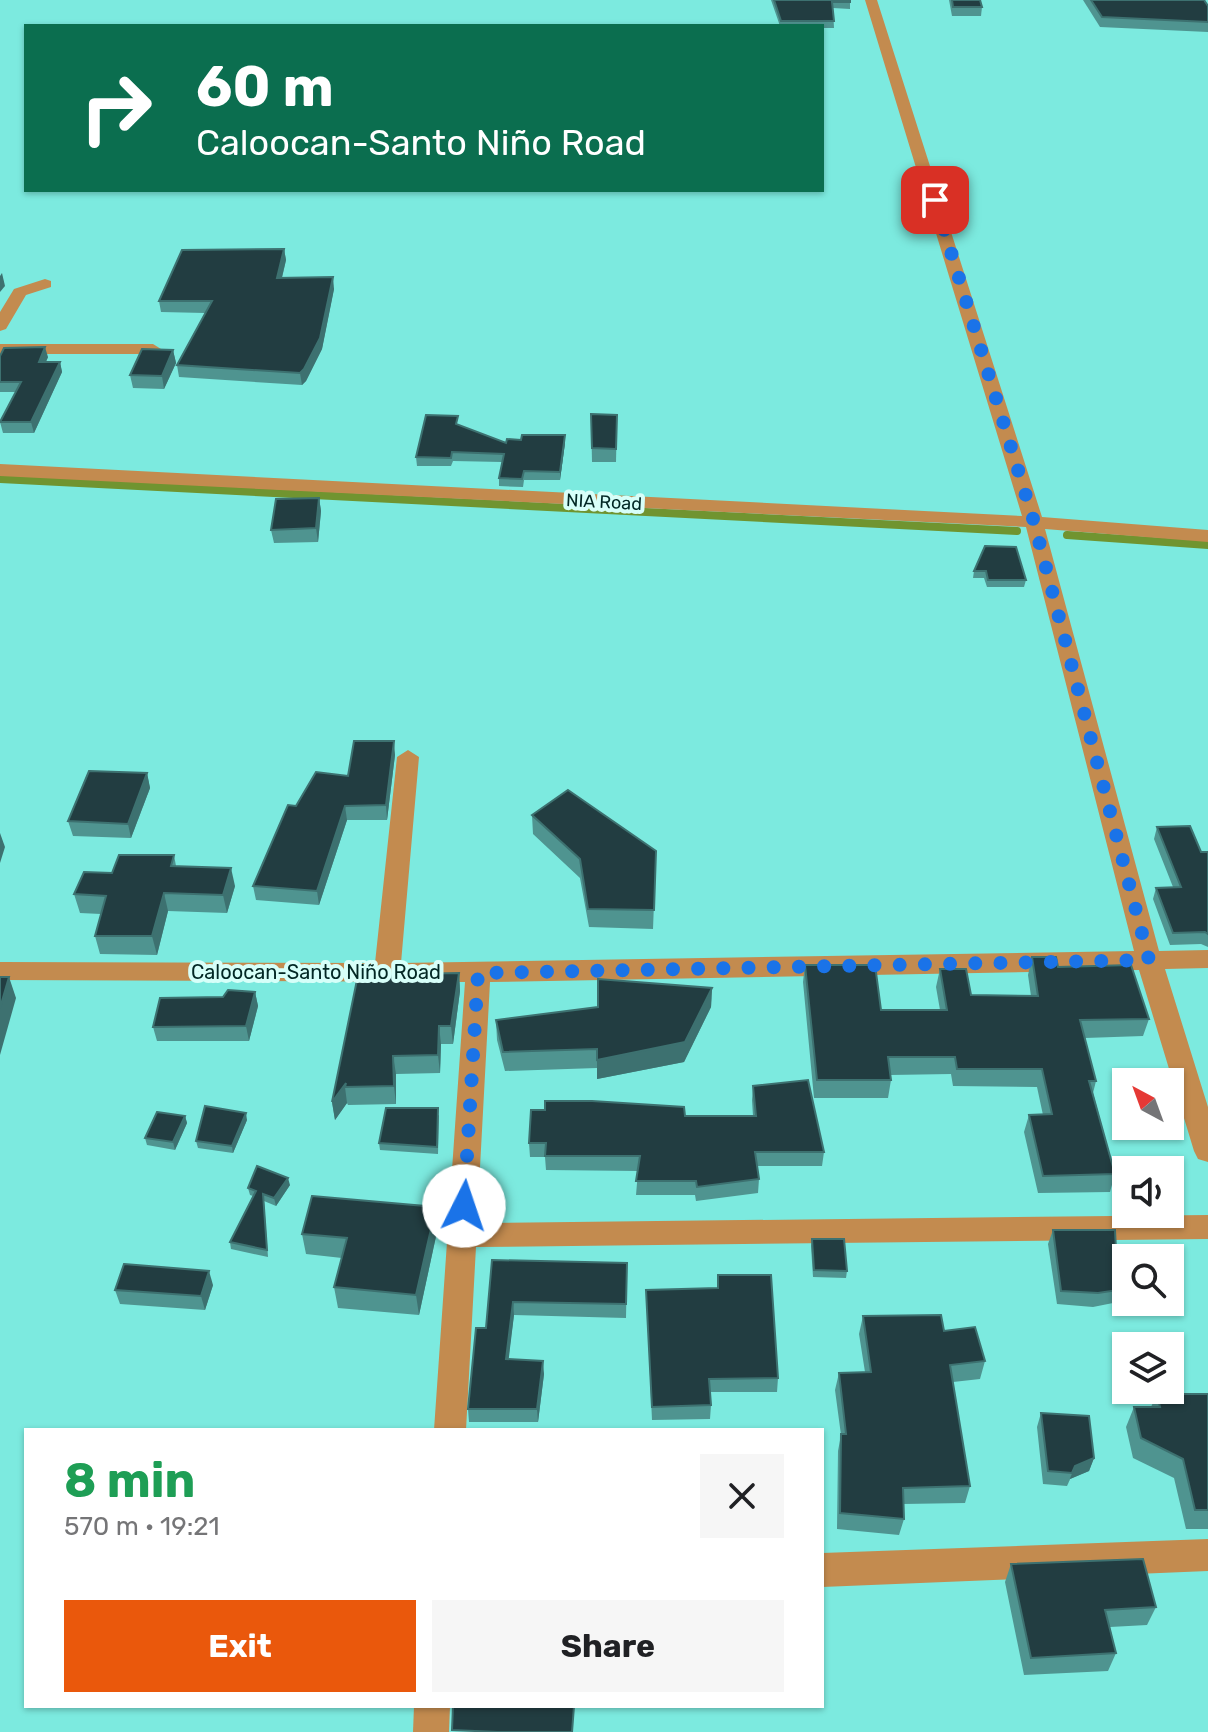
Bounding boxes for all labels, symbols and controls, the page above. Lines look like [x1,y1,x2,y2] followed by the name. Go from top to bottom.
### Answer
[196,54,334,120] text: 60 m
[64,56,168,160] icon: right
[196,121,646,164] text: Caloocan-Santo Niño Road
[901,166,969,234] pin
[913,178,957,222] icon: arrive
[565,489,643,515] street label: NIA Road
[191,960,441,984] street label: Caloocan-Santo Niño Road
[1112,1068,1184,1140] north arrow
[1112,1068,1184,1404] map controls
[1112,1156,1184,1228] button: sound
[422,1164,506,1248] position arrow
[1112,1244,1184,1316] button: search
[1112,1332,1184,1404] button: layers
[64,1452,195,1509] text: 8 min
[700,1454,784,1538] button: close
[64,1511,220,1542] text: 570 m · 19:21
[64,1600,416,1692] button: Exit
[432,1600,784,1692] button: Share

